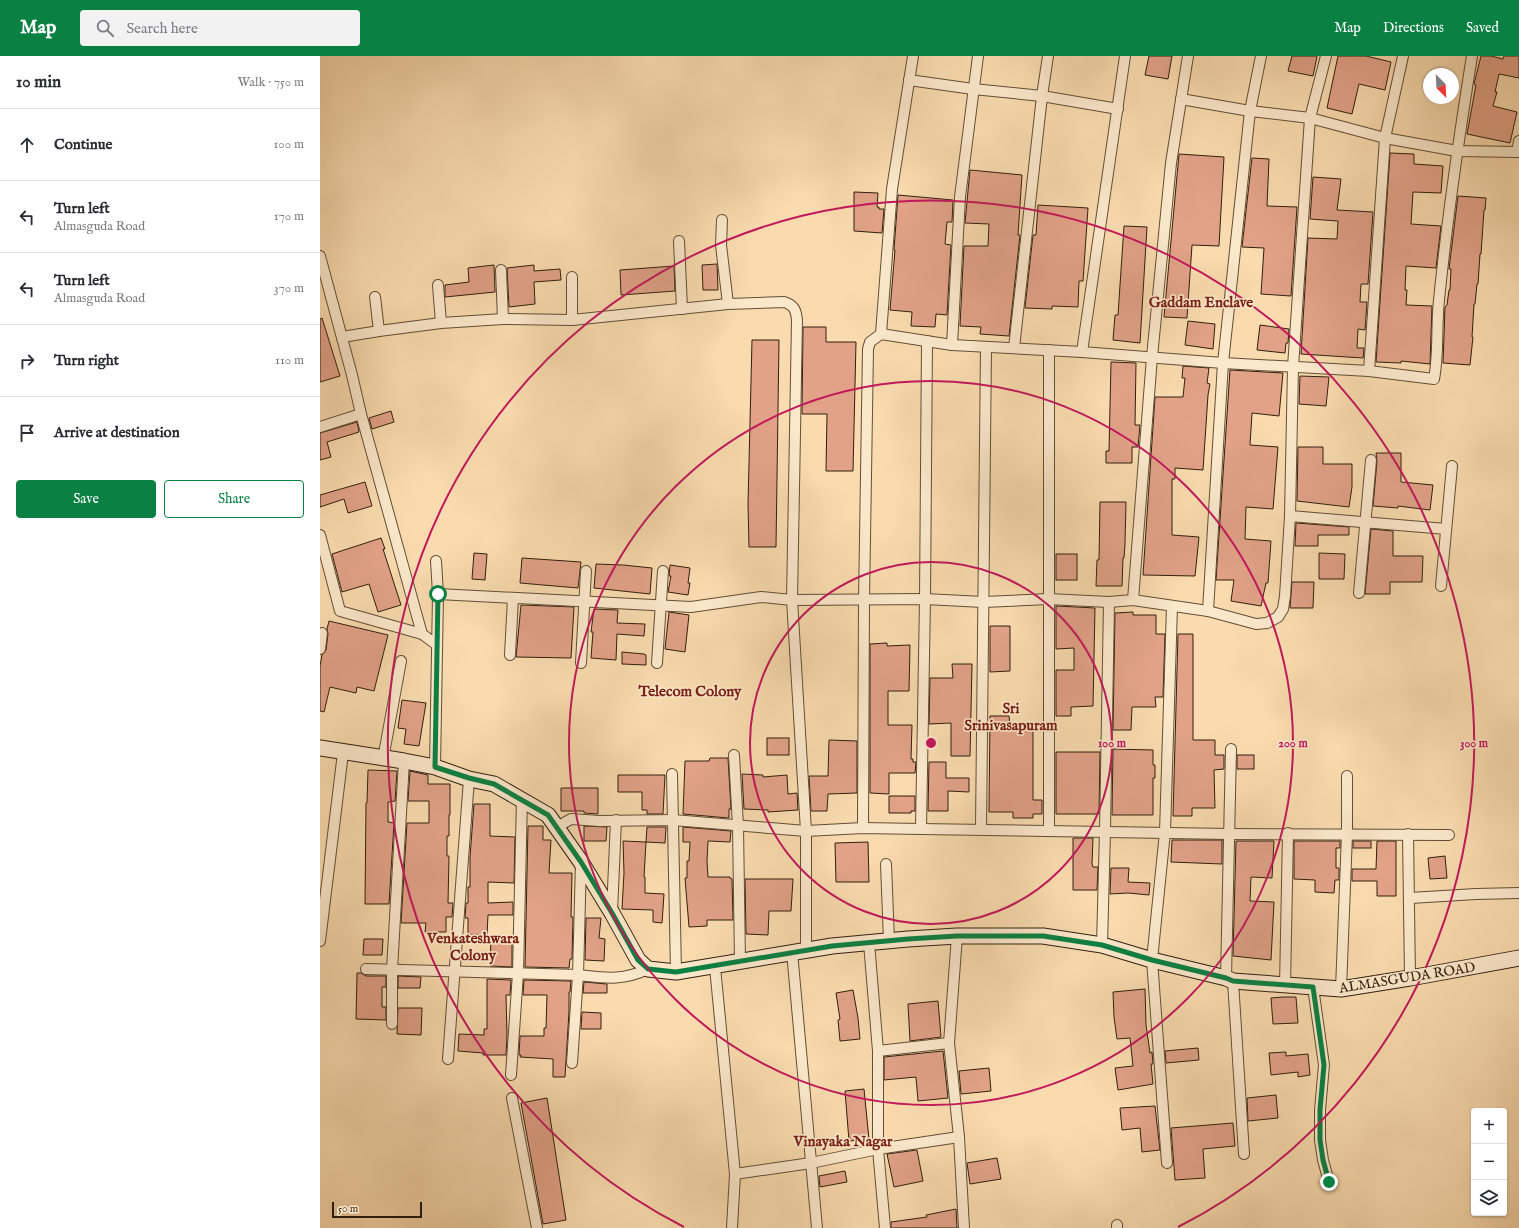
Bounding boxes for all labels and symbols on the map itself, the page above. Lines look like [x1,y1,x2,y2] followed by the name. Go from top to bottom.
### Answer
[1423,68,1459,104] north arrow
[1149,293,1253,312] district label: Gaddam Enclave
[429,585,447,603] route start
[638,682,742,701] district label: Telecom Colony
[964,699,1058,735] district label: Sri Srinivasapuram
[924,736,938,750] centre of rings
[1098,736,1127,751] text: 100 m
[1278,736,1308,751] text: 200 m
[1460,736,1489,751] text: 300 m
[426,929,519,965] district label: Venkateshwara Colony
[1337,958,1477,998] street label: ALMASGUDA ROAD
[793,1132,893,1151] district label: Vinayaka Nagar
[1320,1173,1338,1191] route end
[332,1200,422,1219] scale bar

